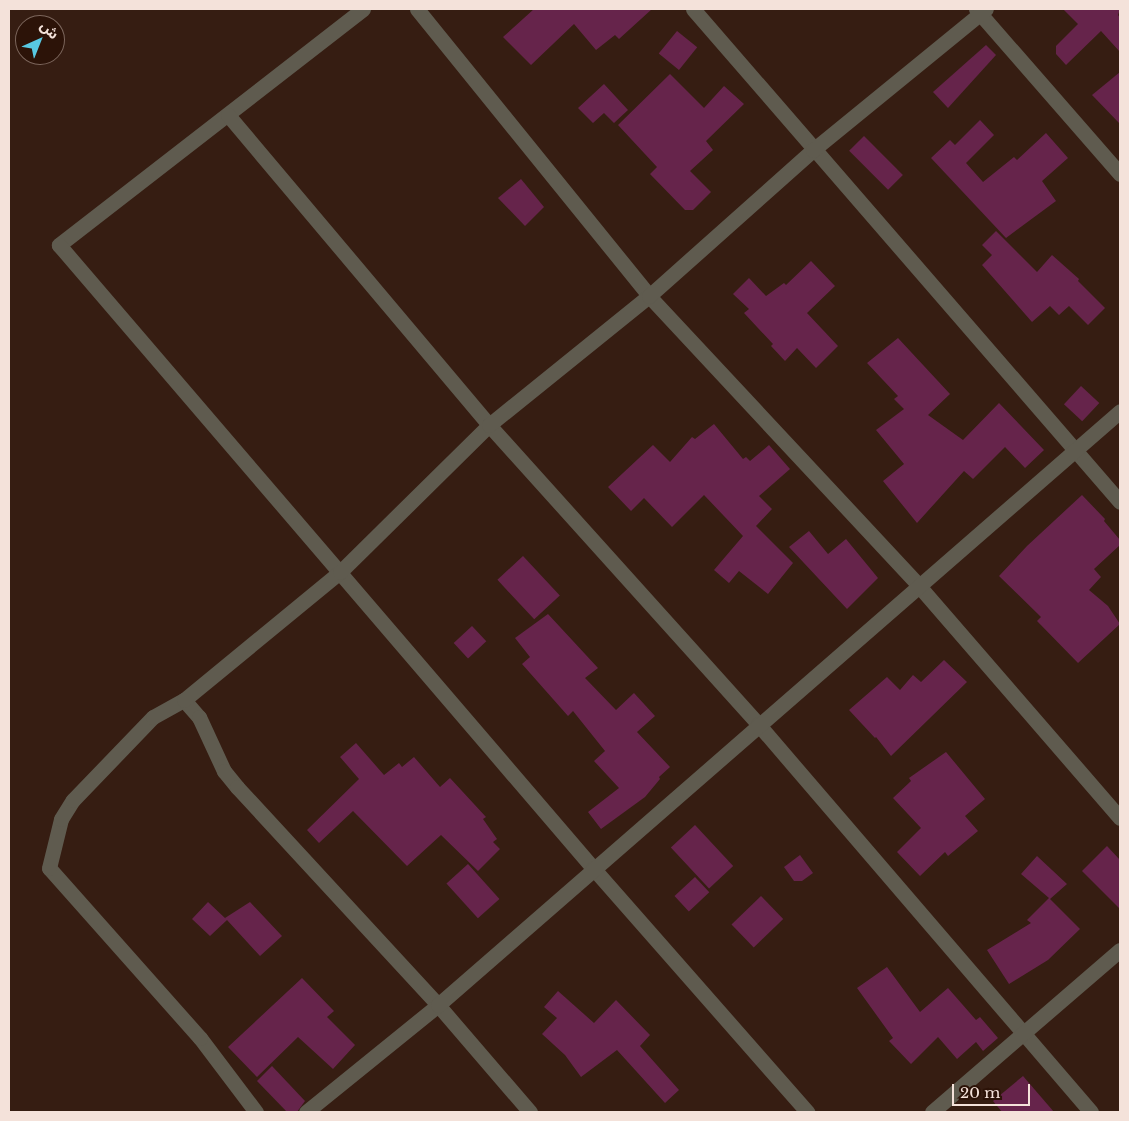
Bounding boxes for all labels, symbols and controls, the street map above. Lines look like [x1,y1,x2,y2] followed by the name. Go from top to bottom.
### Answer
[15,15,65,65] north arrow
[37,17,63,43] text: ش
[954,1074,1032,1106] scale bar
[960,1083,1000,1102] text: 20 m

